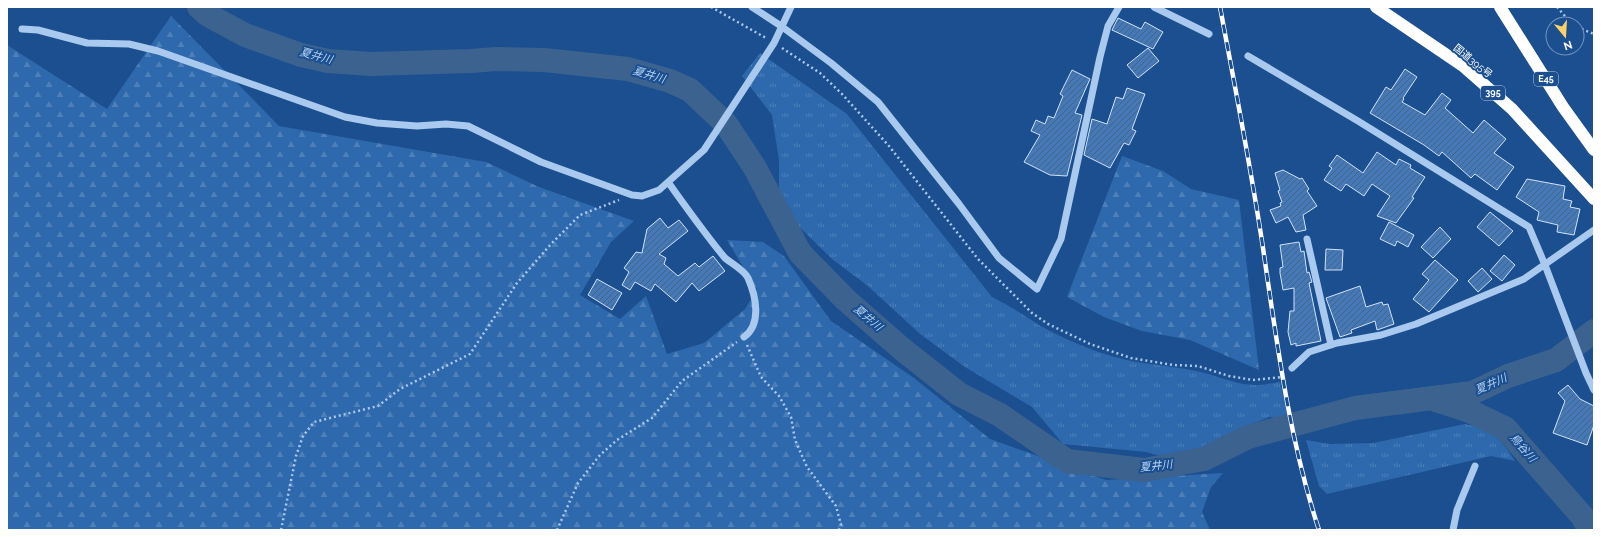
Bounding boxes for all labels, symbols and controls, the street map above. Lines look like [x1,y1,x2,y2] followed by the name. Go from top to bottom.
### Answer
[1545,16,1585,56] north arrow
[1562,38,1574,53] text: N
[1451,42,1495,80] street label: 国道395号
[298,45,335,67] water label: 夏井川
[631,64,668,86] water label: 夏井川
[1534,72,1558,86] road number: E45
[1481,86,1505,100] road number: 395
[851,302,886,334] water label: 夏井川
[1473,371,1510,397] water label: 夏井川
[1507,431,1539,465] water label: 鳥谷川
[1139,458,1174,474] water label: 夏井川

